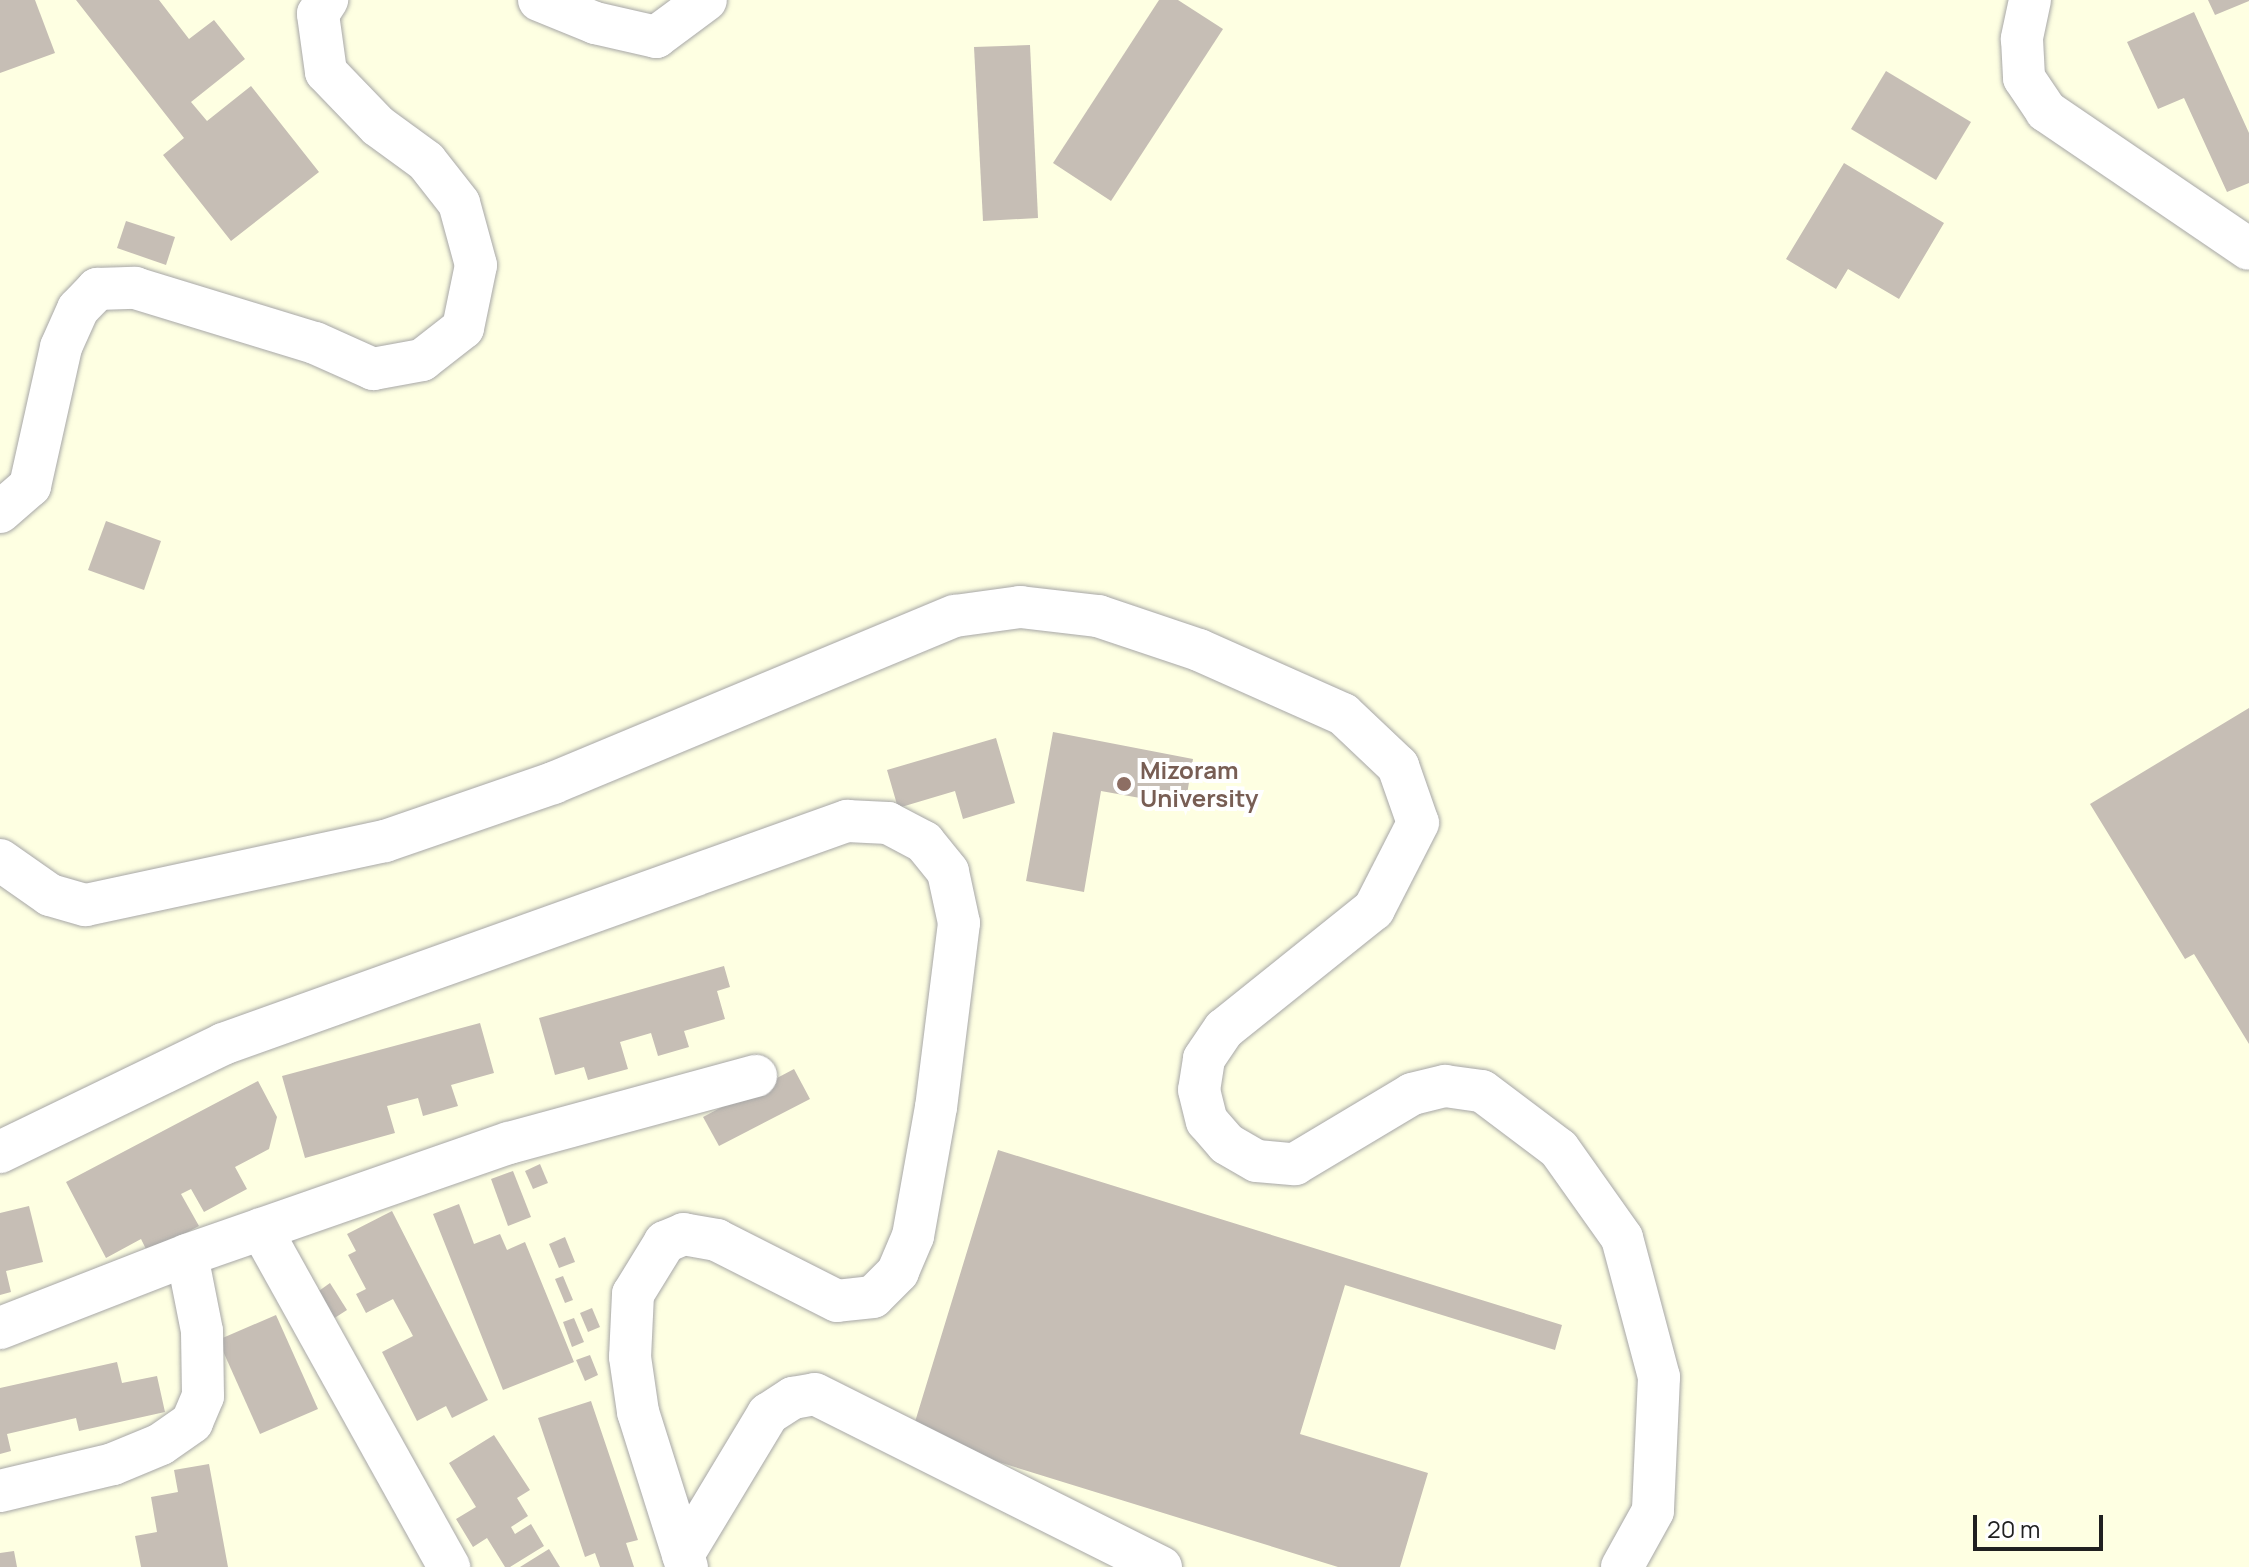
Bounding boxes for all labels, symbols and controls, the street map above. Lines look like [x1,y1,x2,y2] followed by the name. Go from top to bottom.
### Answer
[1140,756,1259,812] place label: Mizoram University
[1115,775,1133,793] marker: Mizoram University
[1977,1499,2107,1549] scale bar
[1987,1512,2040,1545] text: 20 m

